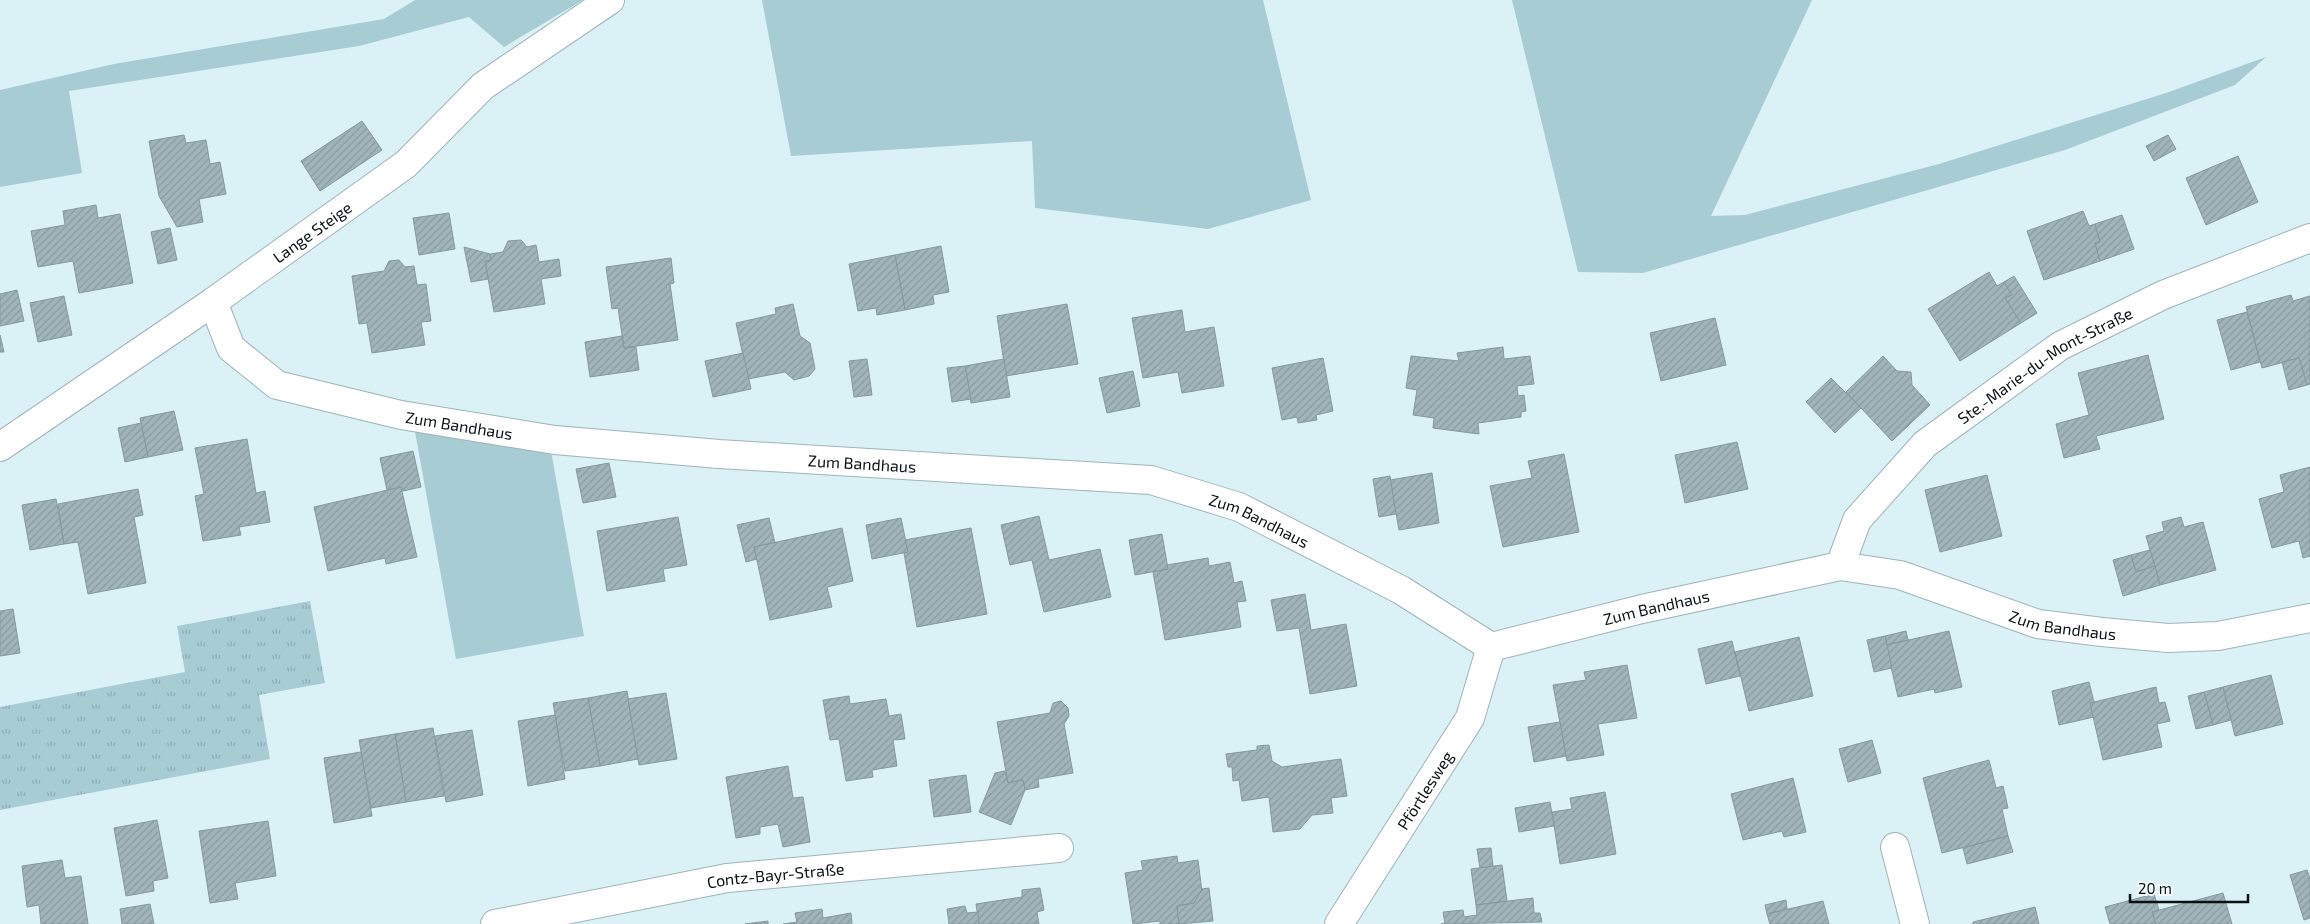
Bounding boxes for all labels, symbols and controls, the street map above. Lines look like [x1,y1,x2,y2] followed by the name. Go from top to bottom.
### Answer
[269,197,355,266] street label: Lange Steige
[1953,302,2135,427] street label: Ste.-Marie-du-Mont-Straße
[404,406,514,443] street label: Zum Bandhaus
[807,450,917,475] street label: Zum Bandhaus
[1207,489,1313,551] street label: Zum Bandhaus
[1601,585,1711,628] street label: Zum Bandhaus
[2007,605,2117,643] street label: Zum Bandhaus
[1392,747,1456,833] street label: Pförtlesweg
[705,858,845,891] street label: Contz-Bayr-Straße
[2130,872,2248,904] scale bar
[2138,879,2172,897] text: 20 m

